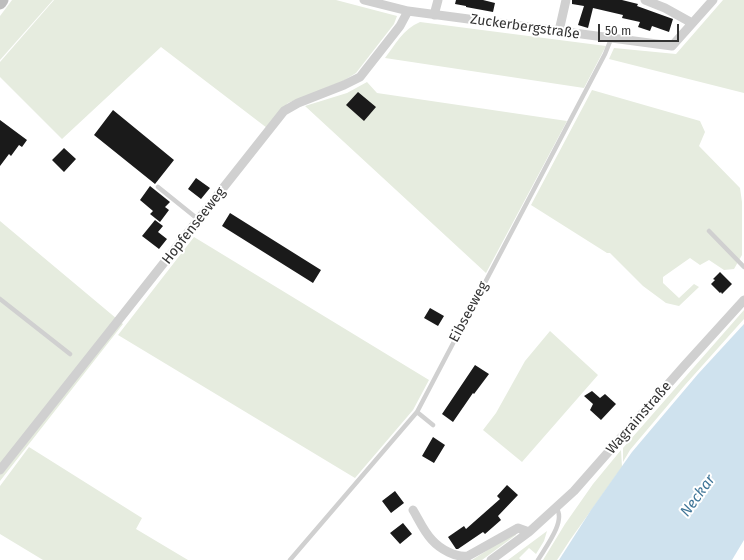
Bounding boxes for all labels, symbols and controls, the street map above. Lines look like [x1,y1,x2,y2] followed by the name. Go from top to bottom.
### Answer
[469,11,581,43] street label: Zuckerbergstraße
[600,16,681,42] scale bar
[605,24,631,38] text: 50 m
[159,184,229,268] street label: Hopfenseeweg
[446,279,492,345] street label: Eibseeweg
[603,378,675,458] street label: Wagrainstraße
[677,472,719,520] water label: Neckar

